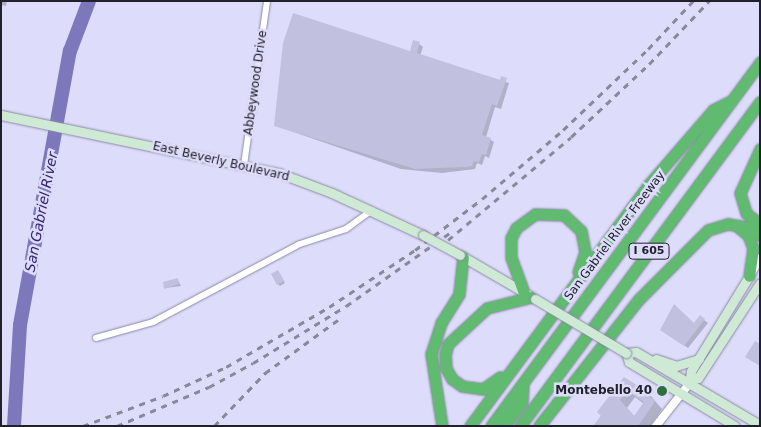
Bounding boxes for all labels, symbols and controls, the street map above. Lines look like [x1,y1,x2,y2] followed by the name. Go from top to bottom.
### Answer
[242,30,270,136] street label: Abbeywood Drive
[151,139,291,185] street label: East Beverly Boulevard
[21,151,61,273] water label: San Gabriel River
[562,169,668,303] street label: San Gabriel River Freeway
[628,242,670,260] road number: I 605
[555,384,652,398] place label: Montebello 40
[656,385,668,397] marker: Montebello 40

